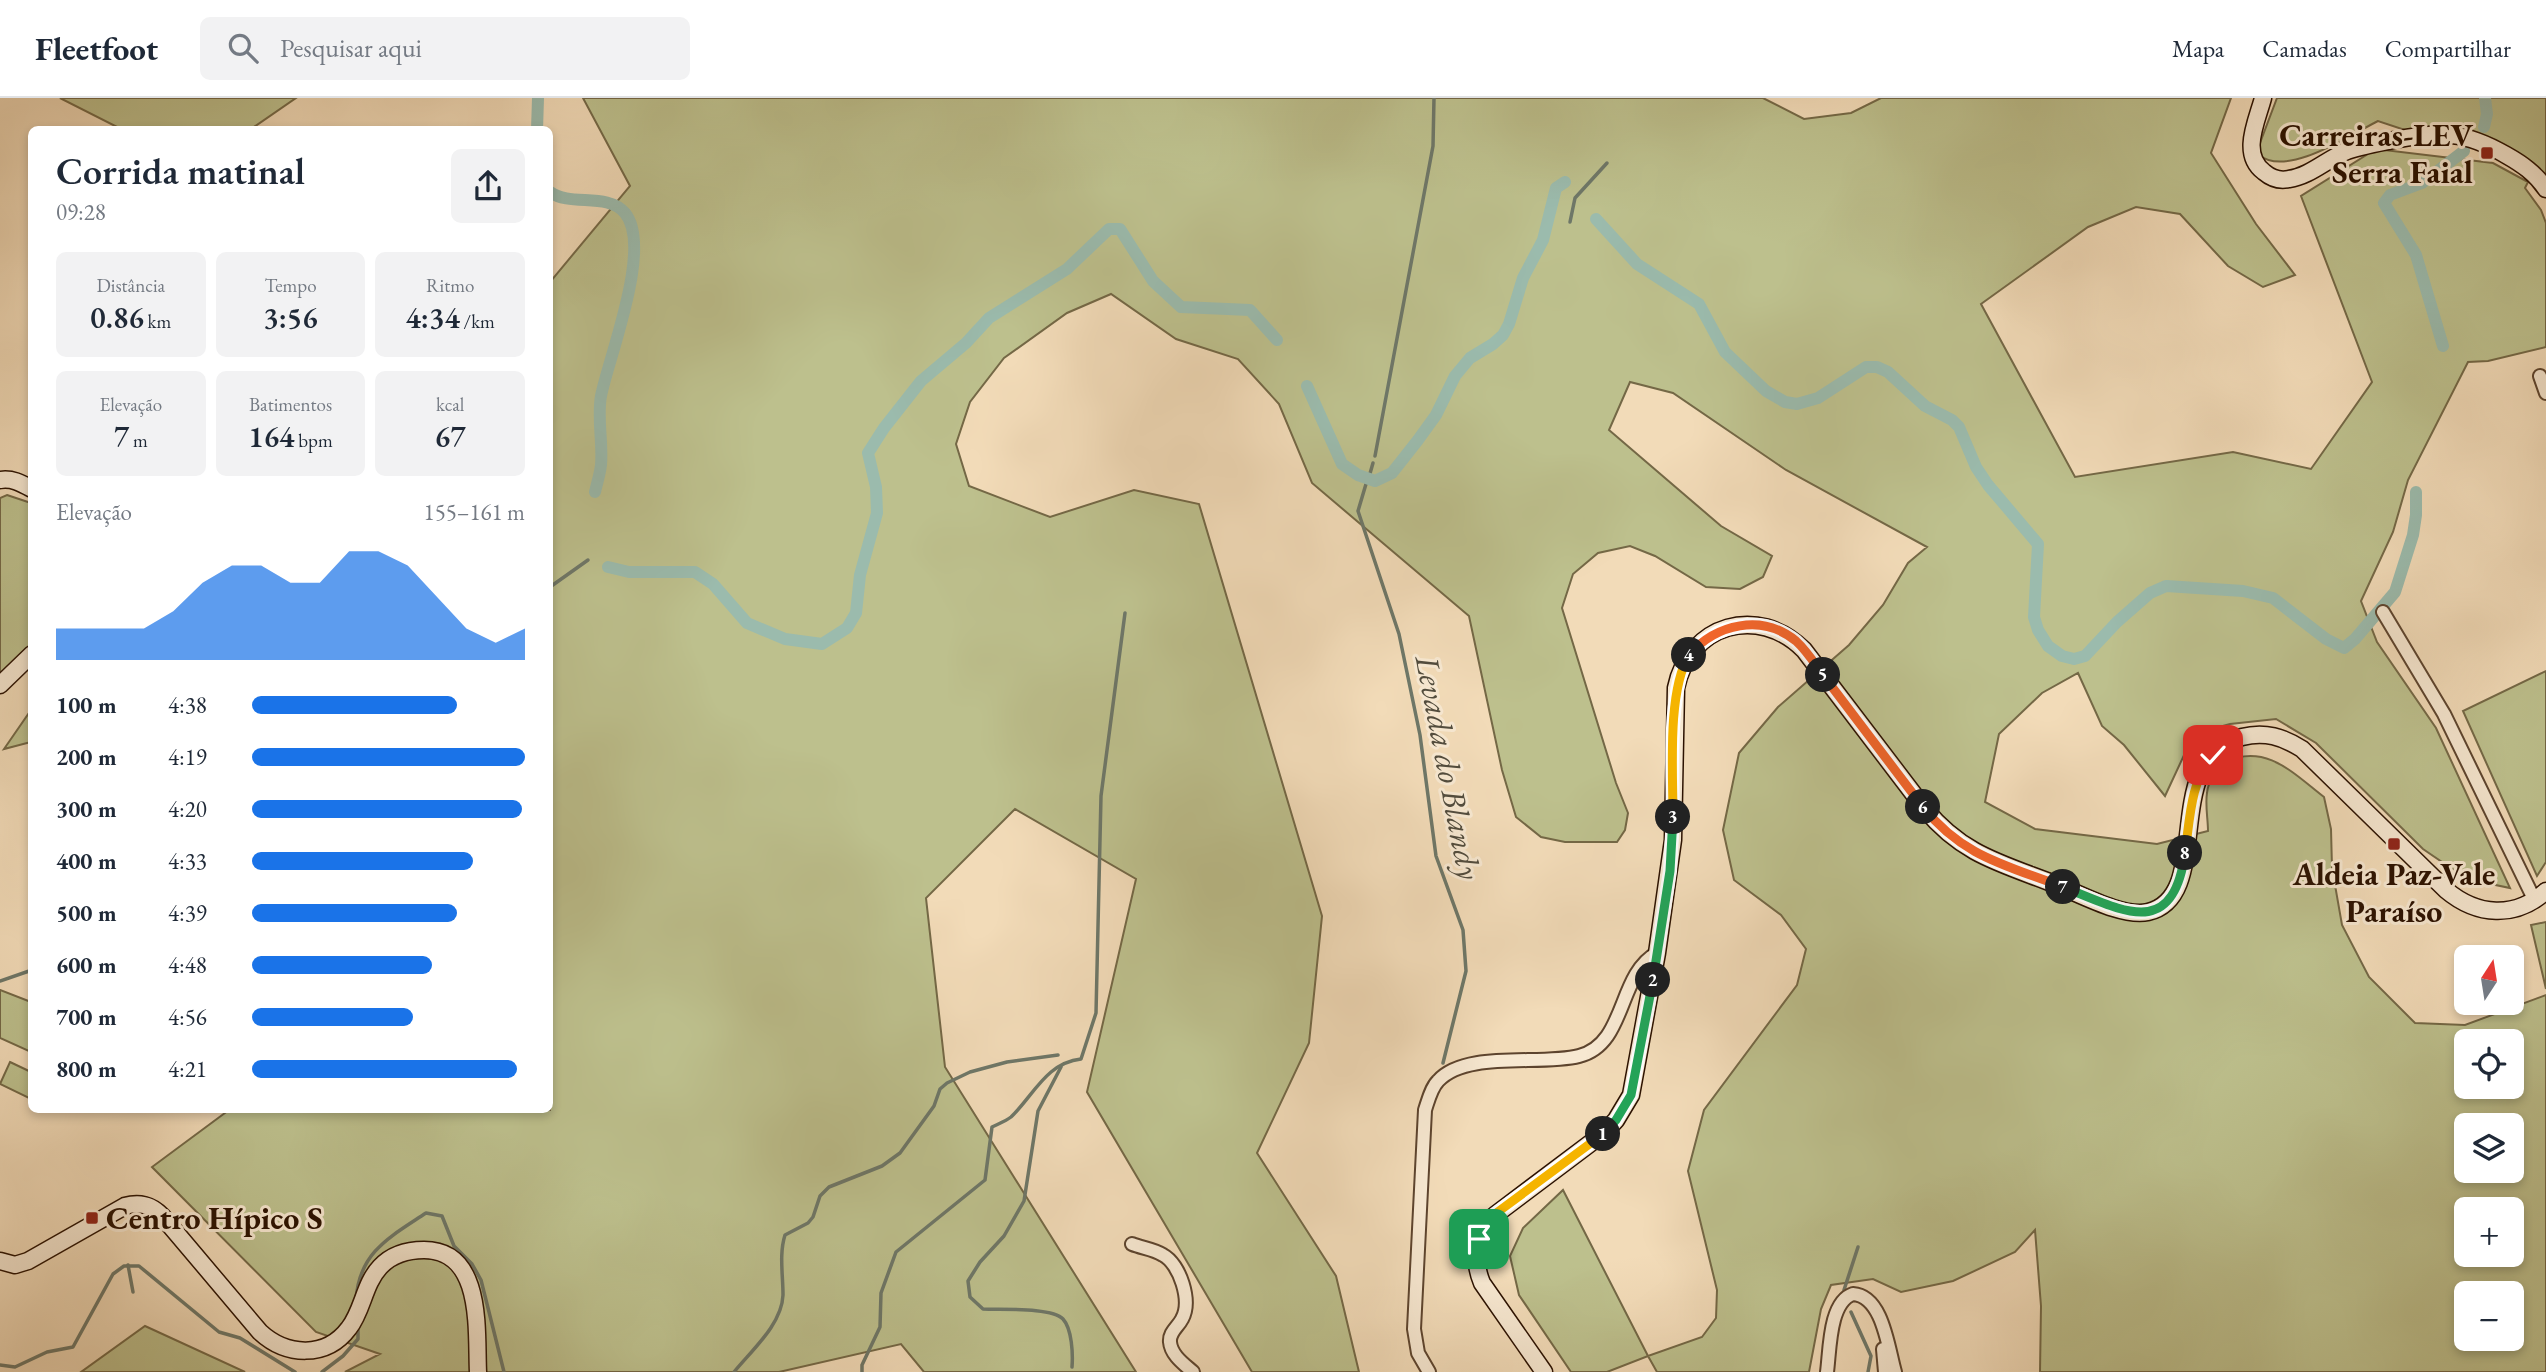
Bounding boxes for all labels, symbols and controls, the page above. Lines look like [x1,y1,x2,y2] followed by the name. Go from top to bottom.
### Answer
[200,17,690,80] search box
[35,27,158,70] text: Fleetfoot
[224,29,262,67] icon: search
[280,31,422,65] text: Pesquisar aqui
[2172,33,2224,64] text: Mapa
[2262,33,2347,64] text: Camadas
[2385,33,2511,64] text: Compartilhar
[2279,114,2473,193] place label: Carreiras-LEV Serra Faial
[2479,145,2495,161] marker: Carreiras-LEV Serra Faial
[56,146,305,195] text: Corrida matinal
[451,149,525,223] button: share
[56,197,106,227] text: 09:28
[96,273,165,298] text: Distância
[264,273,317,298] text: Tempo
[426,273,474,298] text: Ritmo
[90,298,144,337] text: 0.86
[263,298,318,337] text: 3:56
[405,298,460,337] text: 4:34
[144,309,171,334] text: km
[460,309,495,334] text: /km
[99,392,162,417] text: Elevação
[249,392,332,417] text: Batimentos
[436,392,464,417] text: kcal
[114,417,129,456] text: 7
[248,417,294,456] text: 164
[435,417,466,456] text: 67
[129,428,148,453] text: m
[294,428,333,453] text: bpm
[56,497,132,527] text: Elevação
[424,497,525,527] text: 155–161 m
[1672,638,1706,672] pin: 4
[1683,642,1694,667] text: 4
[1405,650,1491,884] water label: Levada do Blandy
[1806,658,1840,692] pin: 5
[1817,662,1828,687] text: 5
[56,690,117,720] text: 100 m
[168,690,207,720] text: 4:38
[2183,725,2243,785] pin
[2194,736,2232,774] icon: check
[56,742,117,772] text: 200 m
[168,742,207,772] text: 4:19
[1906,790,1940,824] pin: 6
[56,794,117,824] text: 300 m
[168,794,207,824] text: 4:20
[1917,794,1928,819] text: 6
[1656,800,1690,834] pin: 3
[1667,804,1678,829] text: 3
[2168,836,2202,870] pin: 8
[2386,836,2402,852] marker: Aldeia Paz-Vale Paraíso
[2179,840,2190,865] text: 8
[56,846,117,876] text: 400 m
[168,846,207,876] text: 4:33
[2292,853,2495,932] place label: Aldeia Paz-Vale Paraíso
[2046,870,2080,904] pin: 7
[2057,874,2068,899] text: 7
[56,898,117,928] text: 500 m
[168,898,207,928] text: 4:39
[2454,945,2524,1015] north arrow
[2454,945,2524,1351] map controls
[56,950,117,980] text: 600 m
[168,950,207,980] text: 4:48
[1636,962,1670,998] pin: 2
[1647,967,1658,992] text: 2
[56,1002,117,1032] text: 700 m
[168,1002,207,1032] text: 4:56
[2454,1029,2524,1099] button: locate
[56,1054,117,1084] text: 800 m
[168,1054,207,1084] text: 4:21
[2454,1113,2524,1183] button: layers
[1586,1116,1620,1152] pin: 1
[1597,1121,1608,1146] text: 1
[106,1197,323,1239] place label: Centro Hípico S
[2454,1197,2524,1267] button: +
[1449,1209,1509,1269] pin
[84,1210,100,1226] marker: Centro Hípico S
[1460,1220,1498,1258] icon: arrive
[2454,1281,2524,1351] button: −

